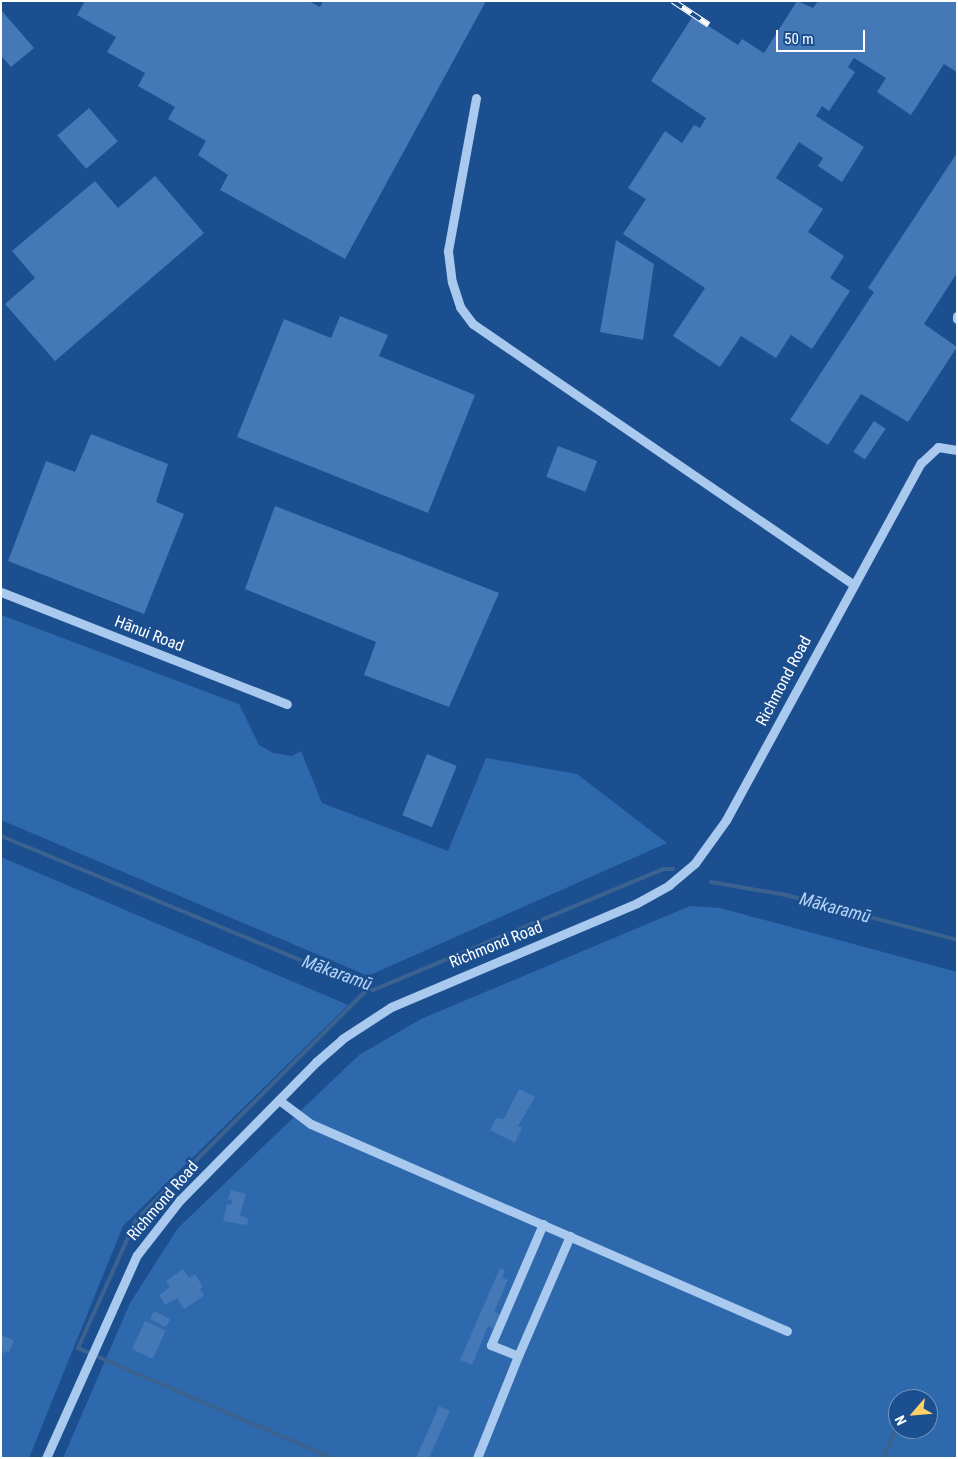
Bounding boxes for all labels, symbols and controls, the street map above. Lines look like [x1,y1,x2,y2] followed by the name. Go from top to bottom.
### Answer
[778,20,867,52] scale bar
[784,30,814,48] text: 50 m
[112,612,186,656] street label: Hānui Road
[752,633,816,729] street label: Richmond Road
[797,888,873,928] water label: Mākaramū
[447,918,545,972] street label: Richmond Road
[299,950,375,996] water label: Mākaramū
[123,1157,203,1245] street label: Richmond Road
[888,1389,938,1439] north arrow
[891,1413,910,1428] text: N

